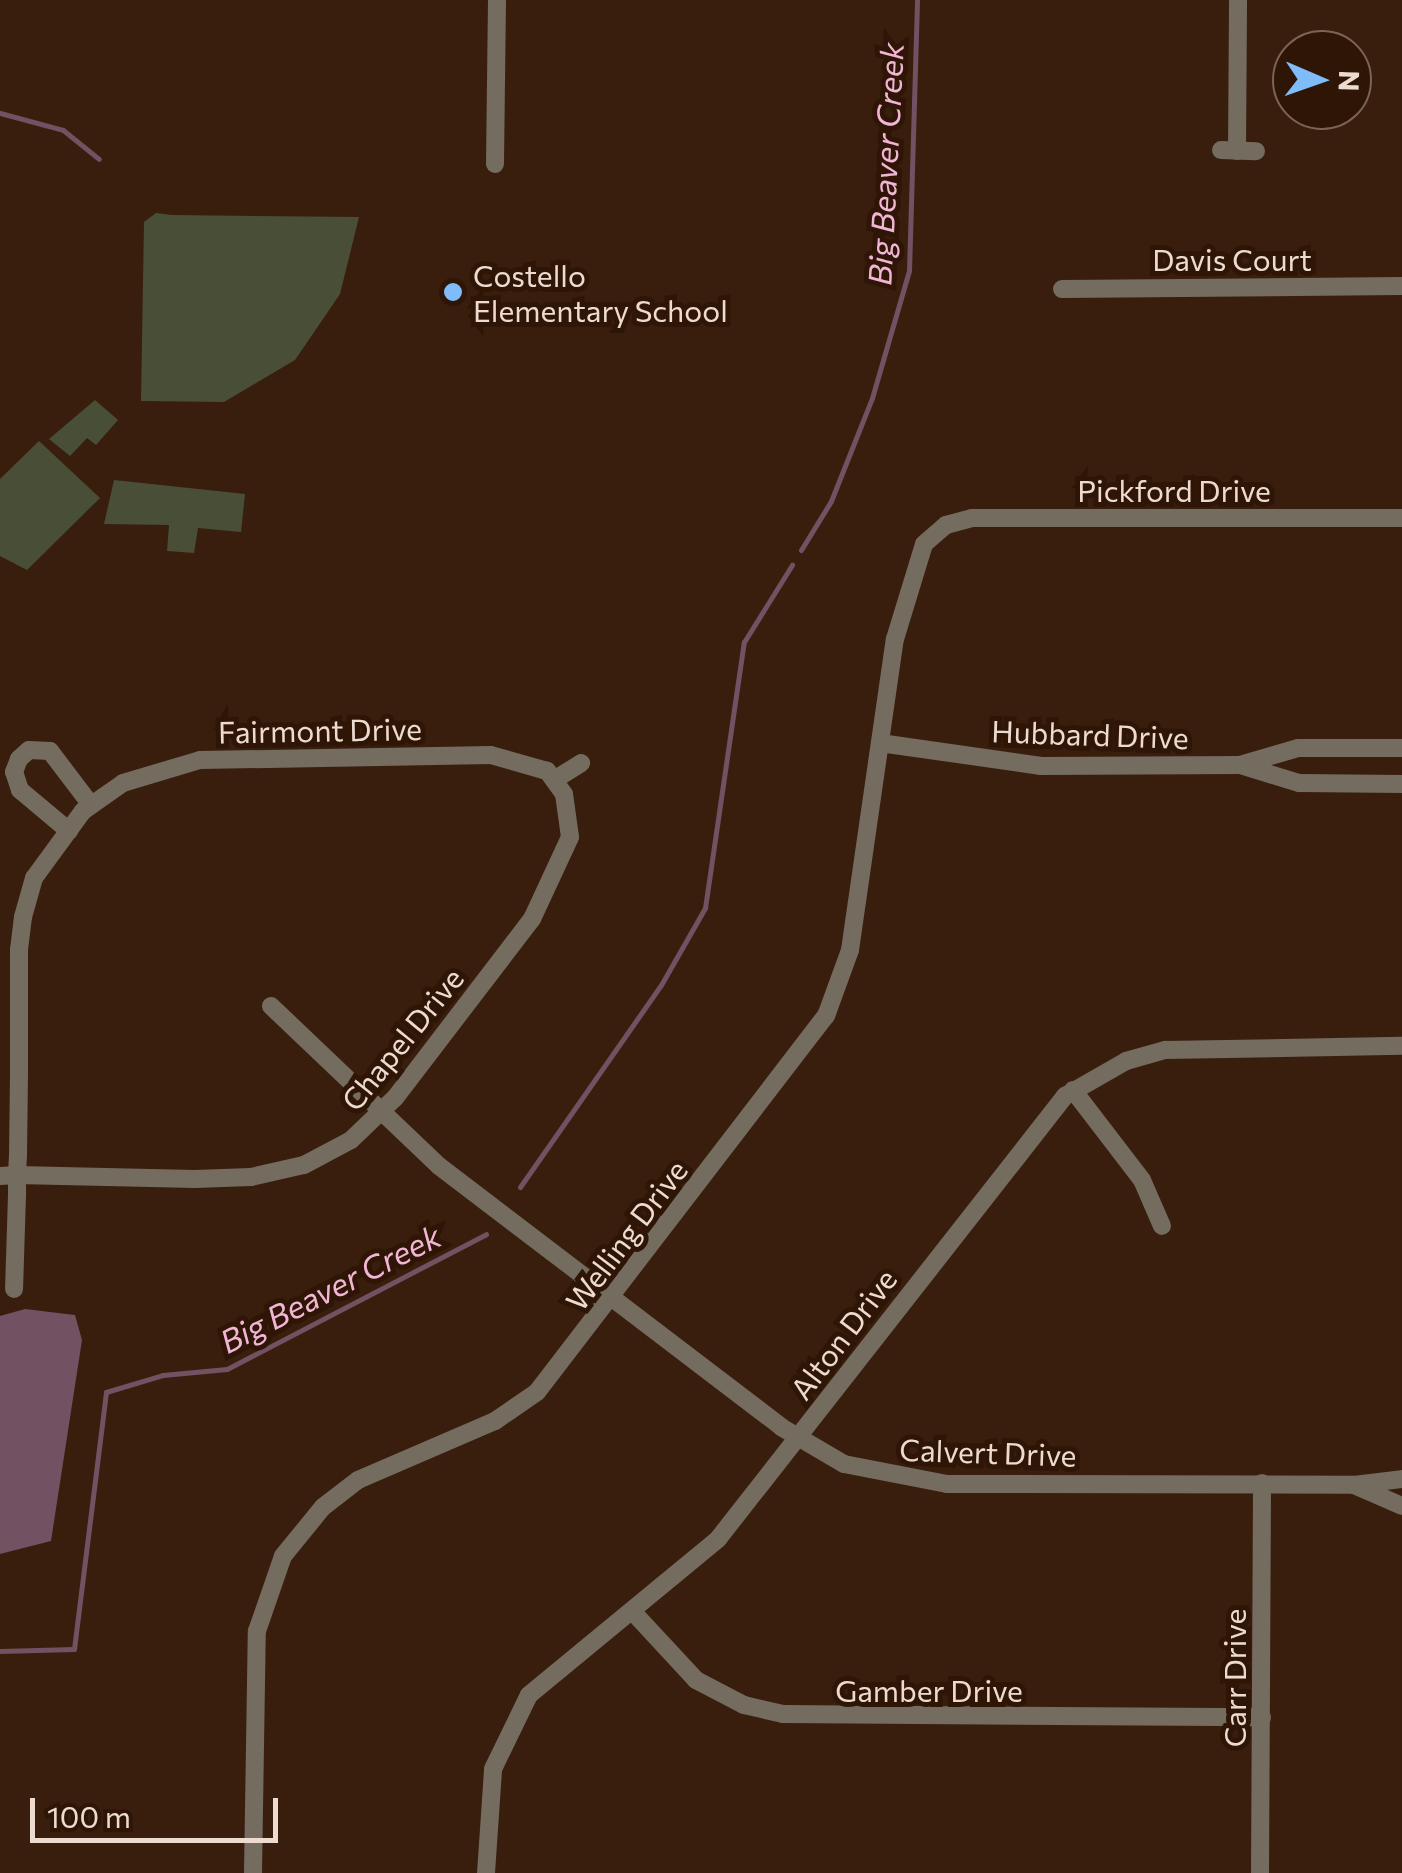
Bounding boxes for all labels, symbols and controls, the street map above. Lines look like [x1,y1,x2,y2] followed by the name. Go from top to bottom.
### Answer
[1272,30,1372,130] north arrow
[859,42,911,286] water label: Big Beaver Creek
[1333,70,1367,92] text: N
[1152,241,1312,277] street label: Davis Court
[473,257,728,328] place label: Costello Elementary School
[442,281,464,303] marker: Costello Elementary School
[1077,472,1271,508] street label: Pickford Drive
[218,710,422,750] street label: Fairmont Drive
[991,713,1189,755] street label: Hubbard Drive
[334,961,470,1117] street label: Chapel Drive
[558,1153,694,1317] street label: Welling Drive
[213,1216,447,1360] water label: Big Beaver Creek
[782,1262,904,1406] street label: Alton Drive
[899,1431,1077,1473] street label: Calvert Drive
[1216,1609,1252,1747] street label: Carr Drive
[835,1672,1023,1708] street label: Gamber Drive
[35,1778,282,1840] scale bar
[47,1797,131,1834] text: 100 m

